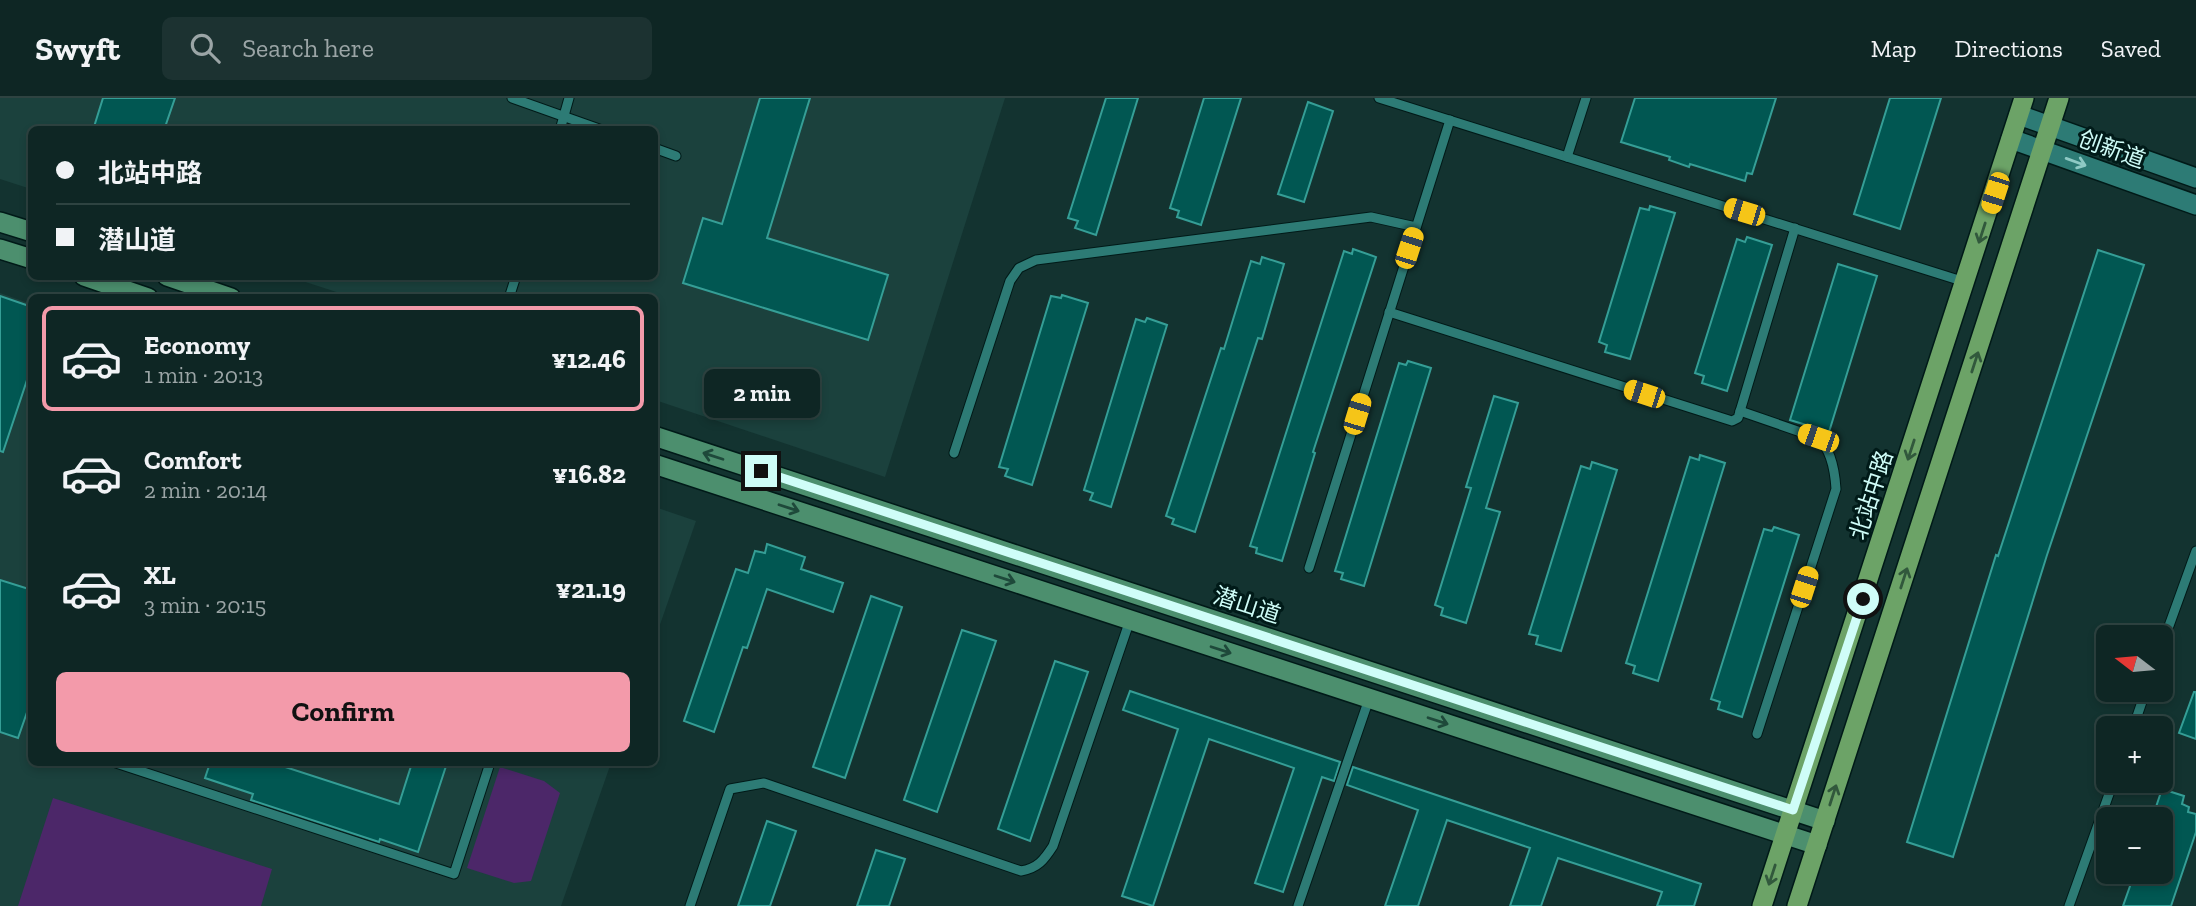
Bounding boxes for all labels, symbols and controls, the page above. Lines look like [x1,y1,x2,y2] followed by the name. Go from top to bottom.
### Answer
[162,17,652,80] search box
[35,29,120,68] text: Swyft
[186,29,224,67] icon: search
[242,32,374,64] text: Search here
[1871,34,1917,63] text: Map
[1955,34,2063,63] text: Directions
[2101,34,2161,63] text: Saved
[2075,124,2149,174] street label: 创新道
[98,157,202,189] text: 北站中路
[2064,157,2086,169] one-way arrow
[1979,170,2012,216] car
[1721,196,1768,228] car
[1975,222,1987,244] one-way arrow
[98,224,176,256] text: 潜山道
[1393,225,1426,271] car
[60,327,123,390] icon: car
[144,329,250,361] text: Economy
[551,343,626,375] text: ¥12.46
[1969,351,1982,373] one-way arrow
[144,361,263,389] text: 1 min · 20:13
[703,370,819,418] callout: 2 min
[1621,378,1668,410] car
[733,379,791,407] text: 2 min
[1341,391,1374,437] car
[1795,421,1842,455] car
[1904,438,1916,460] one-way arrow
[60,442,123,505] icon: car
[144,444,241,476] text: Comfort
[1843,447,1899,543] street label: 北站中路
[702,448,724,461] one-way arrow
[745,455,777,487] route end
[552,458,626,490] text: ¥16.82
[144,476,268,504] text: 2 min · 20:14
[778,503,800,515] one-way arrow
[60,557,123,620] icon: car
[144,559,176,591] text: XL
[1788,564,1821,610] car
[1899,568,1911,590] one-way arrow
[556,573,626,605] text: ¥21.19
[994,574,1016,586] one-way arrow
[1210,581,1284,629] street label: 潜山道
[1847,583,1879,615] route start
[144,591,266,619] text: 3 min · 20:15
[2096,625,2174,702] north arrow
[2096,625,2173,884] map controls
[1210,645,1232,657] one-way arrow
[56,672,630,752] button: Confirm
[1426,716,1448,728] one-way arrow
[2096,716,2173,793] button: +
[1828,784,1841,806] one-way arrow
[2096,807,2173,884] button: −
[1765,864,1778,886] one-way arrow

